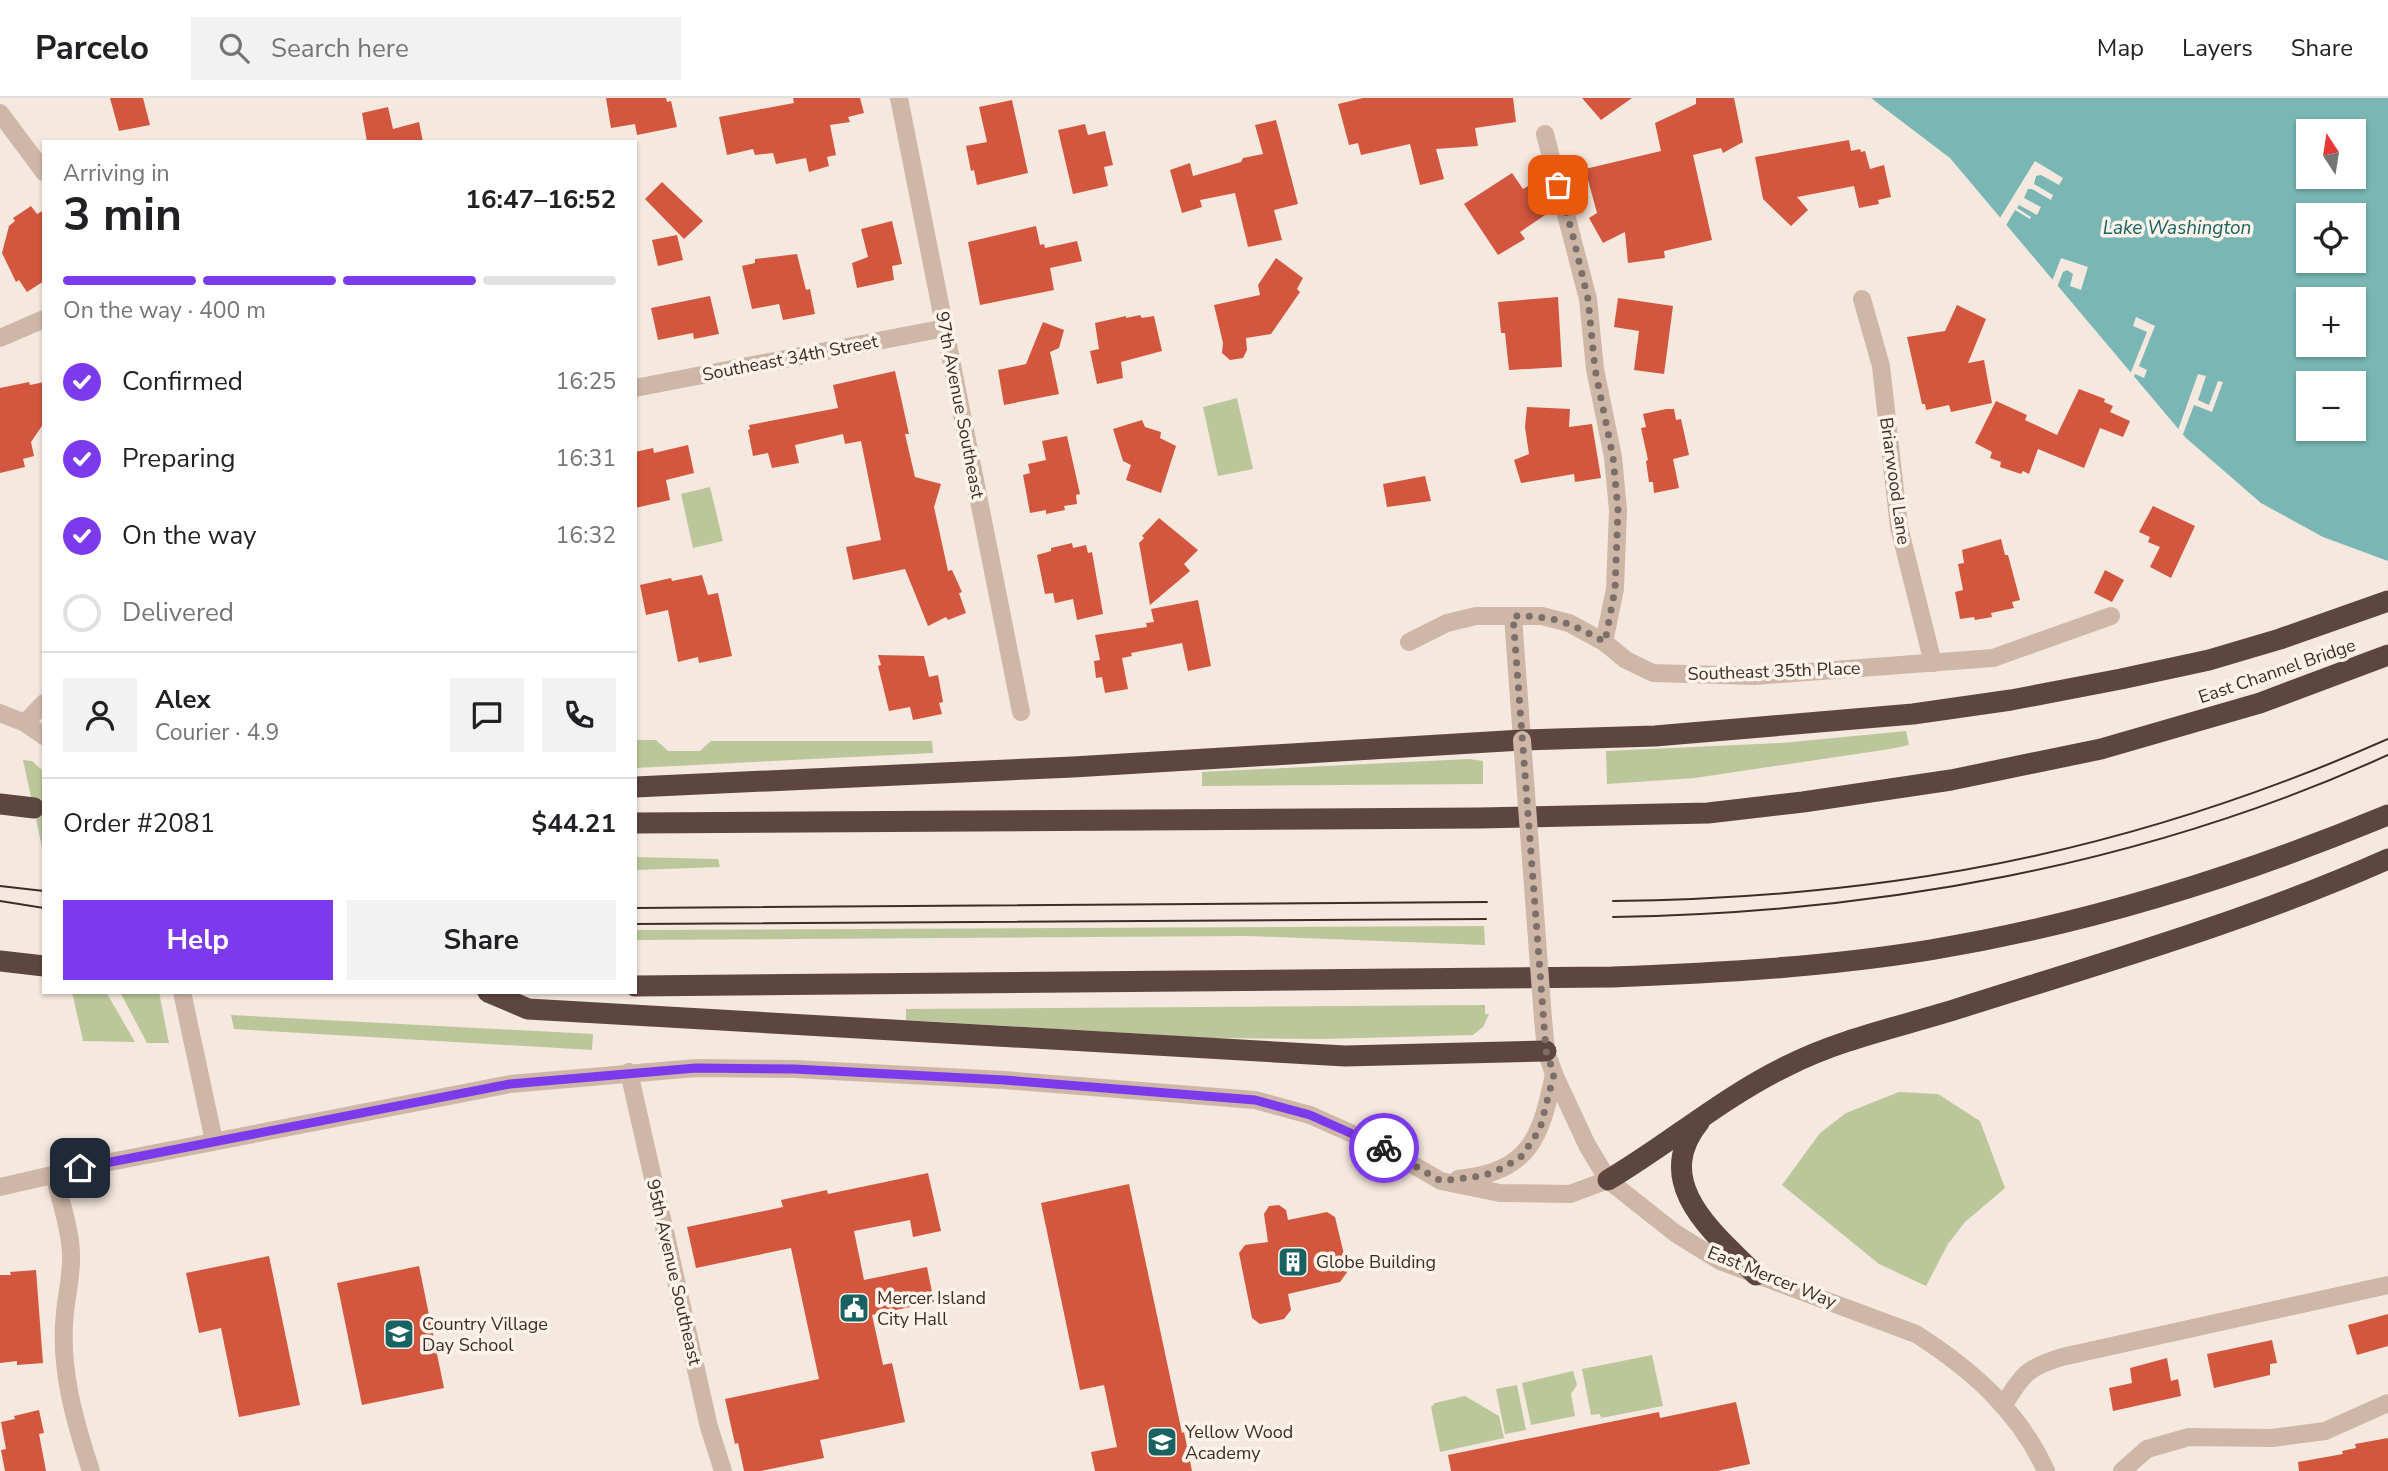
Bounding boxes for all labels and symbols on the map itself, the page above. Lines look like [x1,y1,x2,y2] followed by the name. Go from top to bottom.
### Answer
[2296,119,2366,189] north arrow
[1528,155,1588,215] pin
[2103,215,2251,241] water label: Lake Washington
[930,309,990,501] street label: 97th Avenue Southeast
[700,329,880,387] street label: Southeast 34th Street
[1874,416,1916,546] street label: Briarwood Lane
[2195,633,2359,709] street label: East Channel Bridge
[1687,656,1861,686] street label: Southeast 35th Place
[1349,1113,1419,1183] courier
[50,1138,110,1198] pin
[641,1177,707,1368] street label: 95th Avenue Southeast
[1704,1240,1841,1314] street label: East Mercer Way
[1276,1245,1310,1279] building icon: Globe Building
[1316,1250,1436,1274] place label: Globe Building
[877,1286,986,1331] place label: Mercer Island City Hall
[837,1291,871,1325] public building icon: Mercer Island City Hall
[422,1312,548,1357] place label: Country Village Day School
[382,1317,416,1351] school or university icon: Country Village Day School
[1184,1420,1293,1465] place label: Yellow Wood Academy
[1145,1425,1179,1459] school or university icon: Yellow Wood Academy

